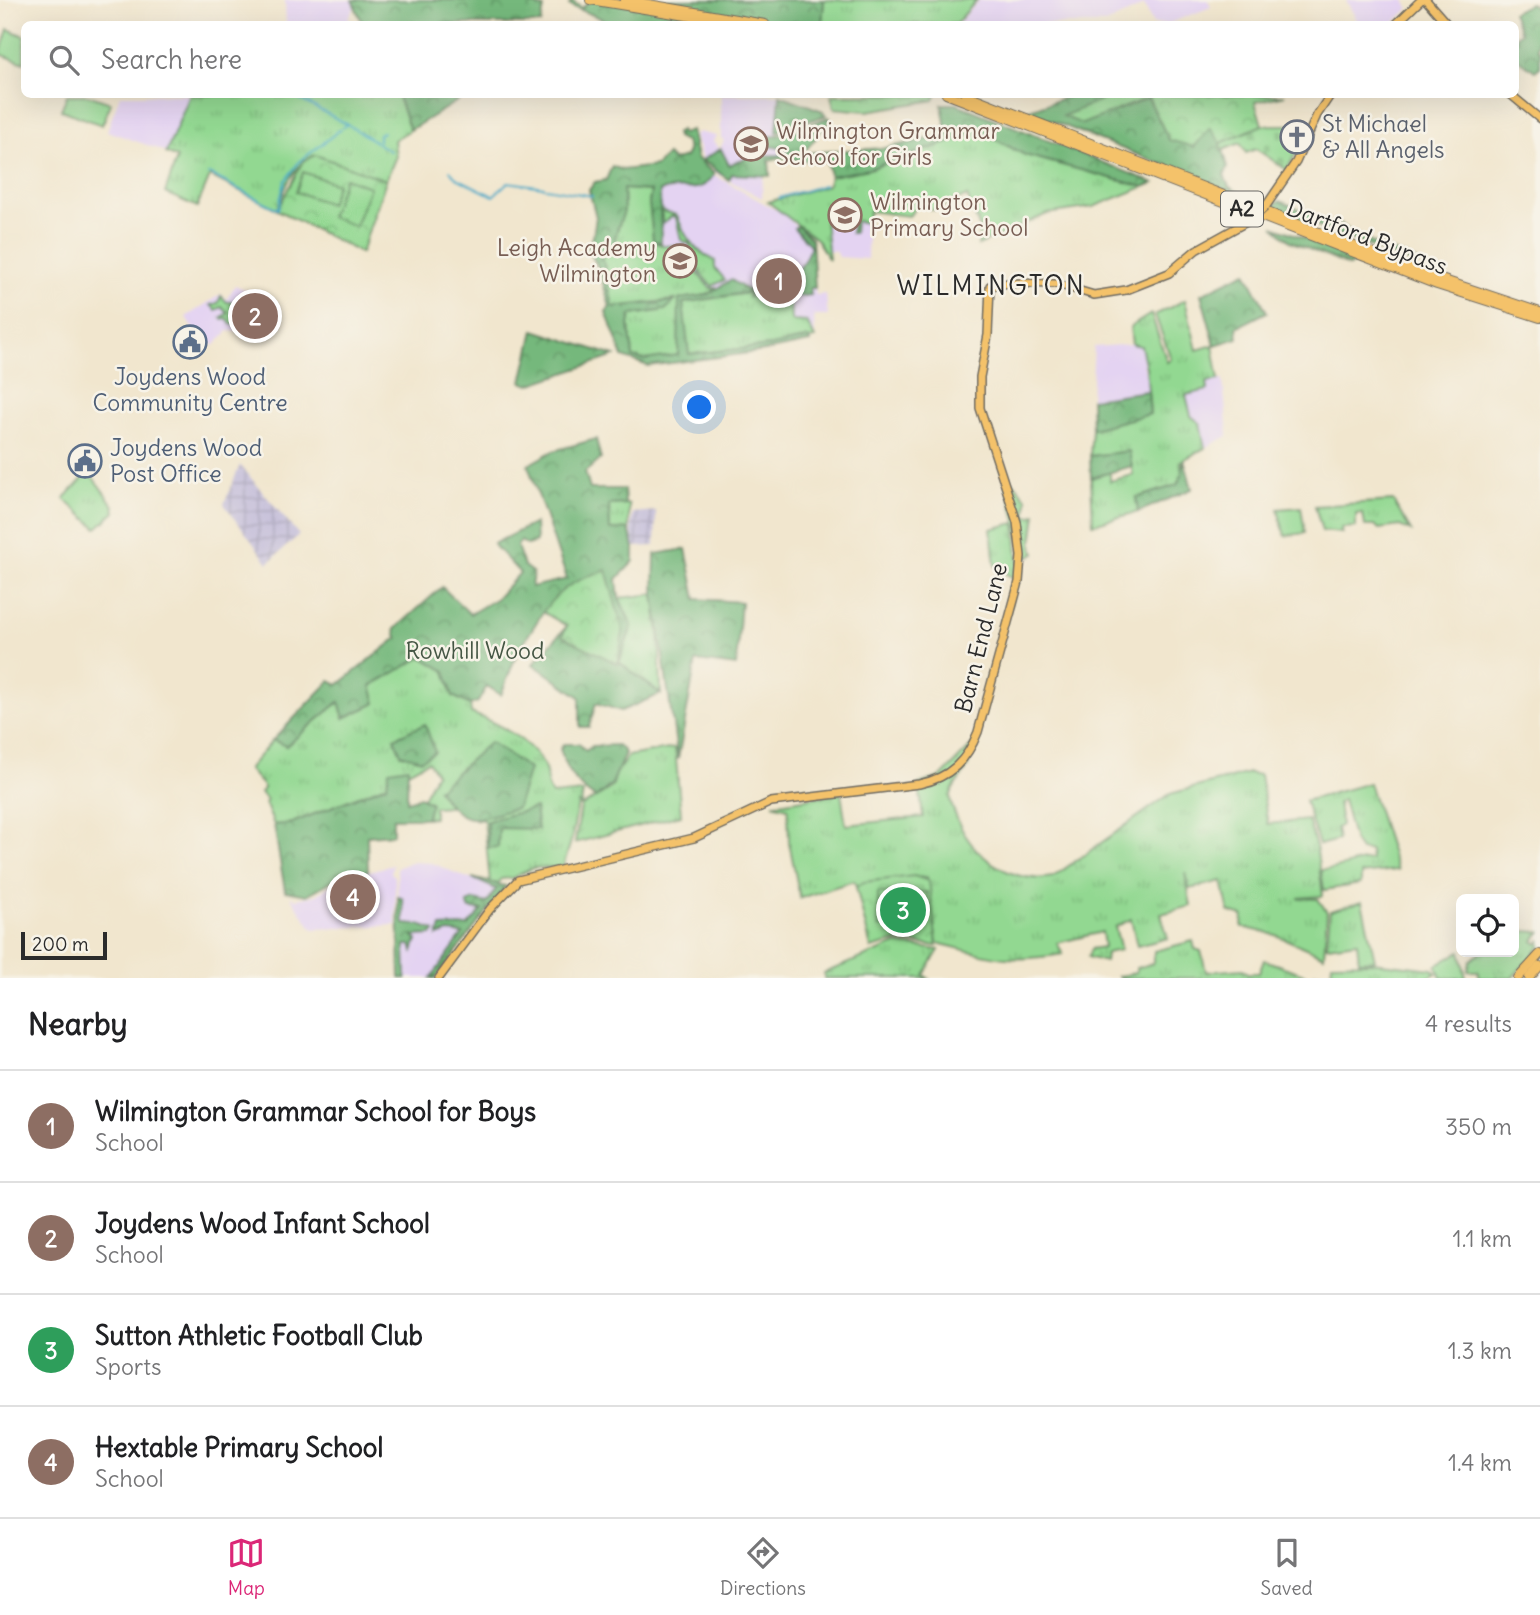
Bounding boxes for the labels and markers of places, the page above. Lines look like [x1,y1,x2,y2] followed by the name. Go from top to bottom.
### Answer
[1322,109,1445,164] place label: St Michael & All Angels
[776,116,1000,171] place label: Wilmington Grammar School for Girls
[1278,118,1316,156] church icon: St Michael & All Angels
[732,125,770,163] school or university icon: Wilmington Grammar School for Girls
[870,187,1028,242] place label: Wilmington Primary School
[826,196,864,234] school or university icon: Wilmington Primary School
[497,233,656,288] place label: Leigh Academy Wilmington
[661,242,699,280] school or university icon: Leigh Academy Wilmington
[756,255,802,307] pin: 1
[232,290,278,342] pin: 2
[171,323,209,361] public building icon: Joydens Wood Community Centre
[92,362,288,417] place label: Joydens Wood Community Centre
[110,433,262,488] place label: Joydens Wood Post Office
[66,442,104,480] public building icon: Joydens Wood Post Office
[330,871,376,923] pin: 4
[880,884,926,936] pin: 3

